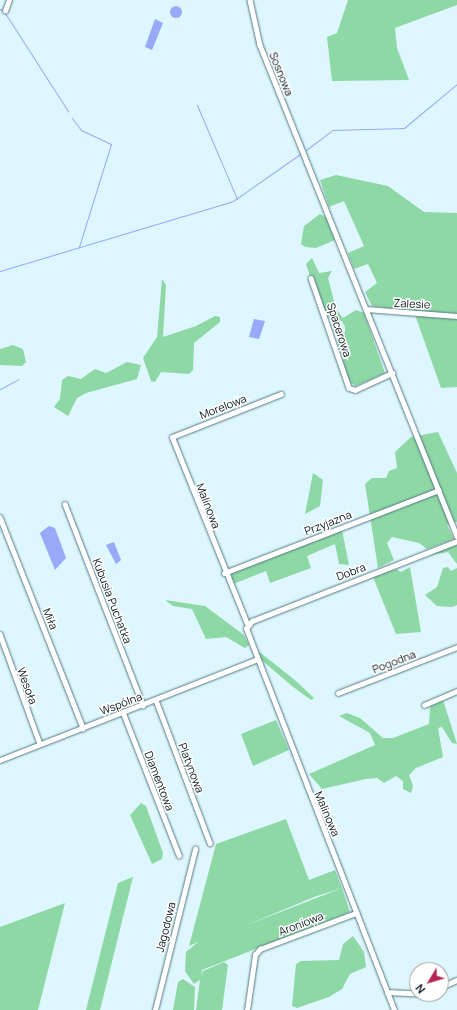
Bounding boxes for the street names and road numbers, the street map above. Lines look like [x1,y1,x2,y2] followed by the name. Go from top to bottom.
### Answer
[266,50,296,98] street label: Sosnowa
[393,296,431,312] street label: Zalesie
[324,301,354,359] street label: Spacerowa
[198,392,248,422] street label: Morelowa
[193,481,223,531] street label: Malinowa
[303,508,353,538] street label: Przyjazna
[90,557,134,645] street label: Kubusia Puchatka
[335,560,367,584] street label: Dobra
[40,606,60,632] street label: Miła
[370,648,418,676] street label: Pogodna
[14,666,40,706] street label: Wesoła
[98,690,144,718] street label: Wspólna
[175,741,207,795] street label: Platynowa
[142,749,176,813] street label: Diamentowa
[312,790,342,838] street label: Malinowa
[153,901,179,953] street label: Jagodowa
[277,909,325,939] street label: Aroniowa

